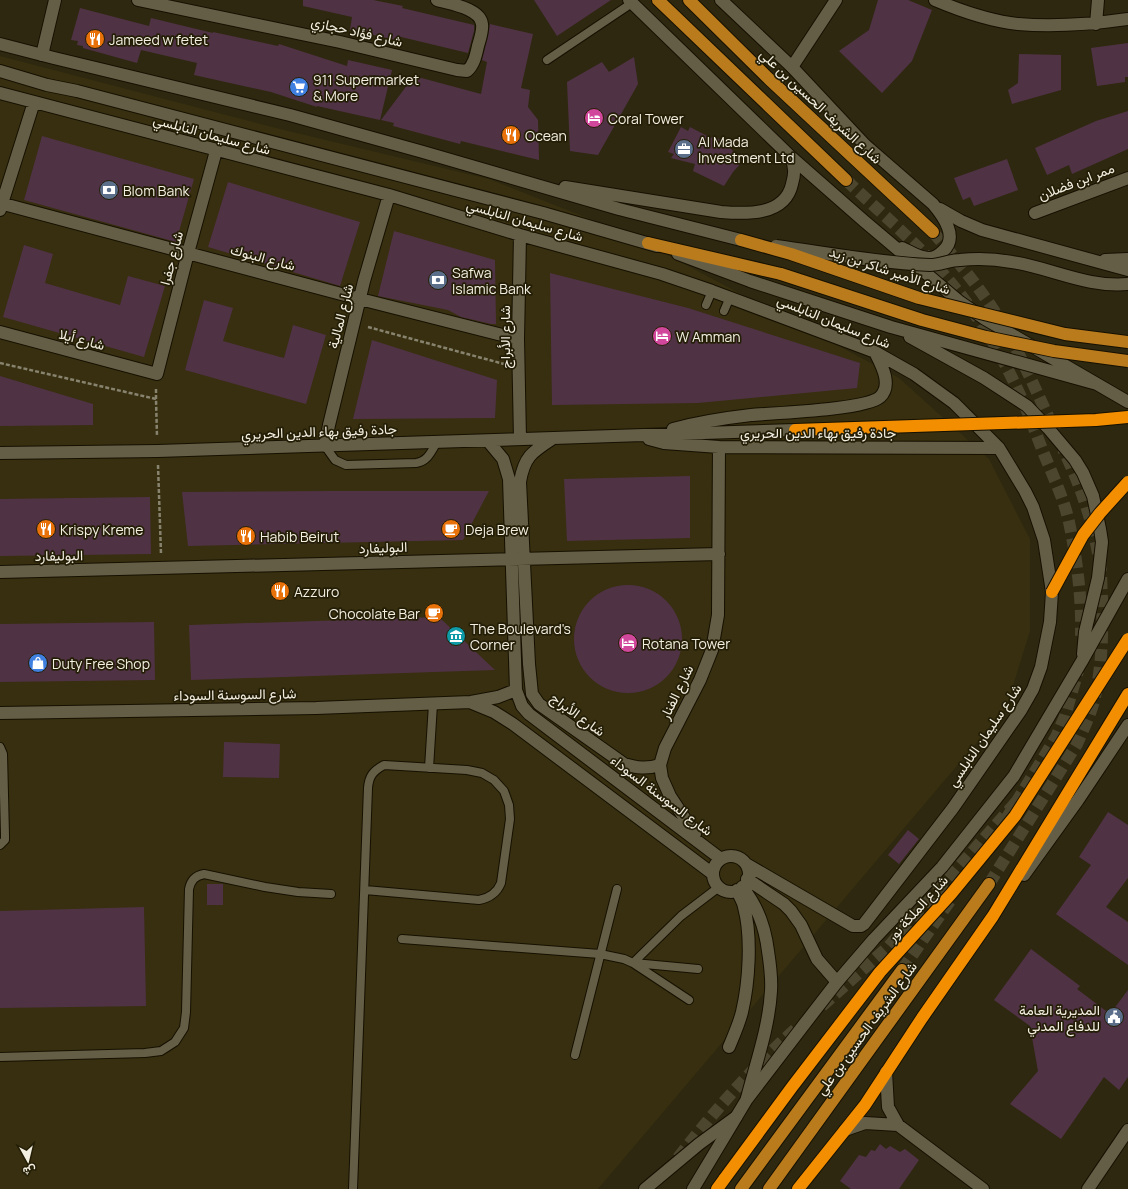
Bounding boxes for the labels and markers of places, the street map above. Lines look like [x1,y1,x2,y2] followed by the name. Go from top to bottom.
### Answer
[84,28,106,50] restaurant icon: Jameed w fetet
[109,30,208,49] place label: Jameed w fetet
[313,70,420,105] place label: 911 Supermarket & More
[288,76,310,98] supermarket icon: 911 Supermarket & More
[583,107,605,129] hotel icon: Coral Tower
[608,109,684,128] place label: Coral Tower
[500,124,522,146] restaurant icon: Ocean
[525,126,567,145] place label: Ocean
[698,132,795,167] place label: Al Mada Investment Ltd
[673,138,695,160] office icon: Al Mada Investment Ltd
[98,179,120,201] bank icon: Blom Bank
[123,181,190,200] place label: Blom Bank
[452,263,532,298] place label: Safwa Islamic Bank
[427,269,449,291] bank icon: Safwa Islamic Bank
[651,325,673,347] hotel icon: W Amman
[676,327,741,346] place label: W Amman
[35,518,57,540] restaurant icon: Krispy Kreme
[440,518,462,540] cafe icon: Deja Brew
[60,520,143,539] place label: Krispy Kreme
[465,520,529,539] place label: Deja Brew
[235,525,257,547] restaurant icon: Habib Beirut
[260,527,339,546] place label: Habib Beirut
[269,580,291,602] restaurant icon: Azzuro
[294,582,339,601] place label: Azzuro
[423,602,445,624] cafe icon: Chocolate Bar
[329,604,420,623] place label: Chocolate Bar
[470,619,571,654] place label: The Boulevard's Corner
[445,625,467,647] museum icon: The Boulevard's Corner
[617,632,639,654] hotel icon: Rotana Tower
[642,634,730,653] place label: Rotana Tower
[27,652,49,674] shop icon: Duty Free Shop
[52,654,150,673] place label: Duty Free Shop
[1019,1000,1100,1038] place label: المديرية العامة للدفاع المدني
[1103,1006,1125,1028] public building icon: المديرية العامة للدفاع المدني

